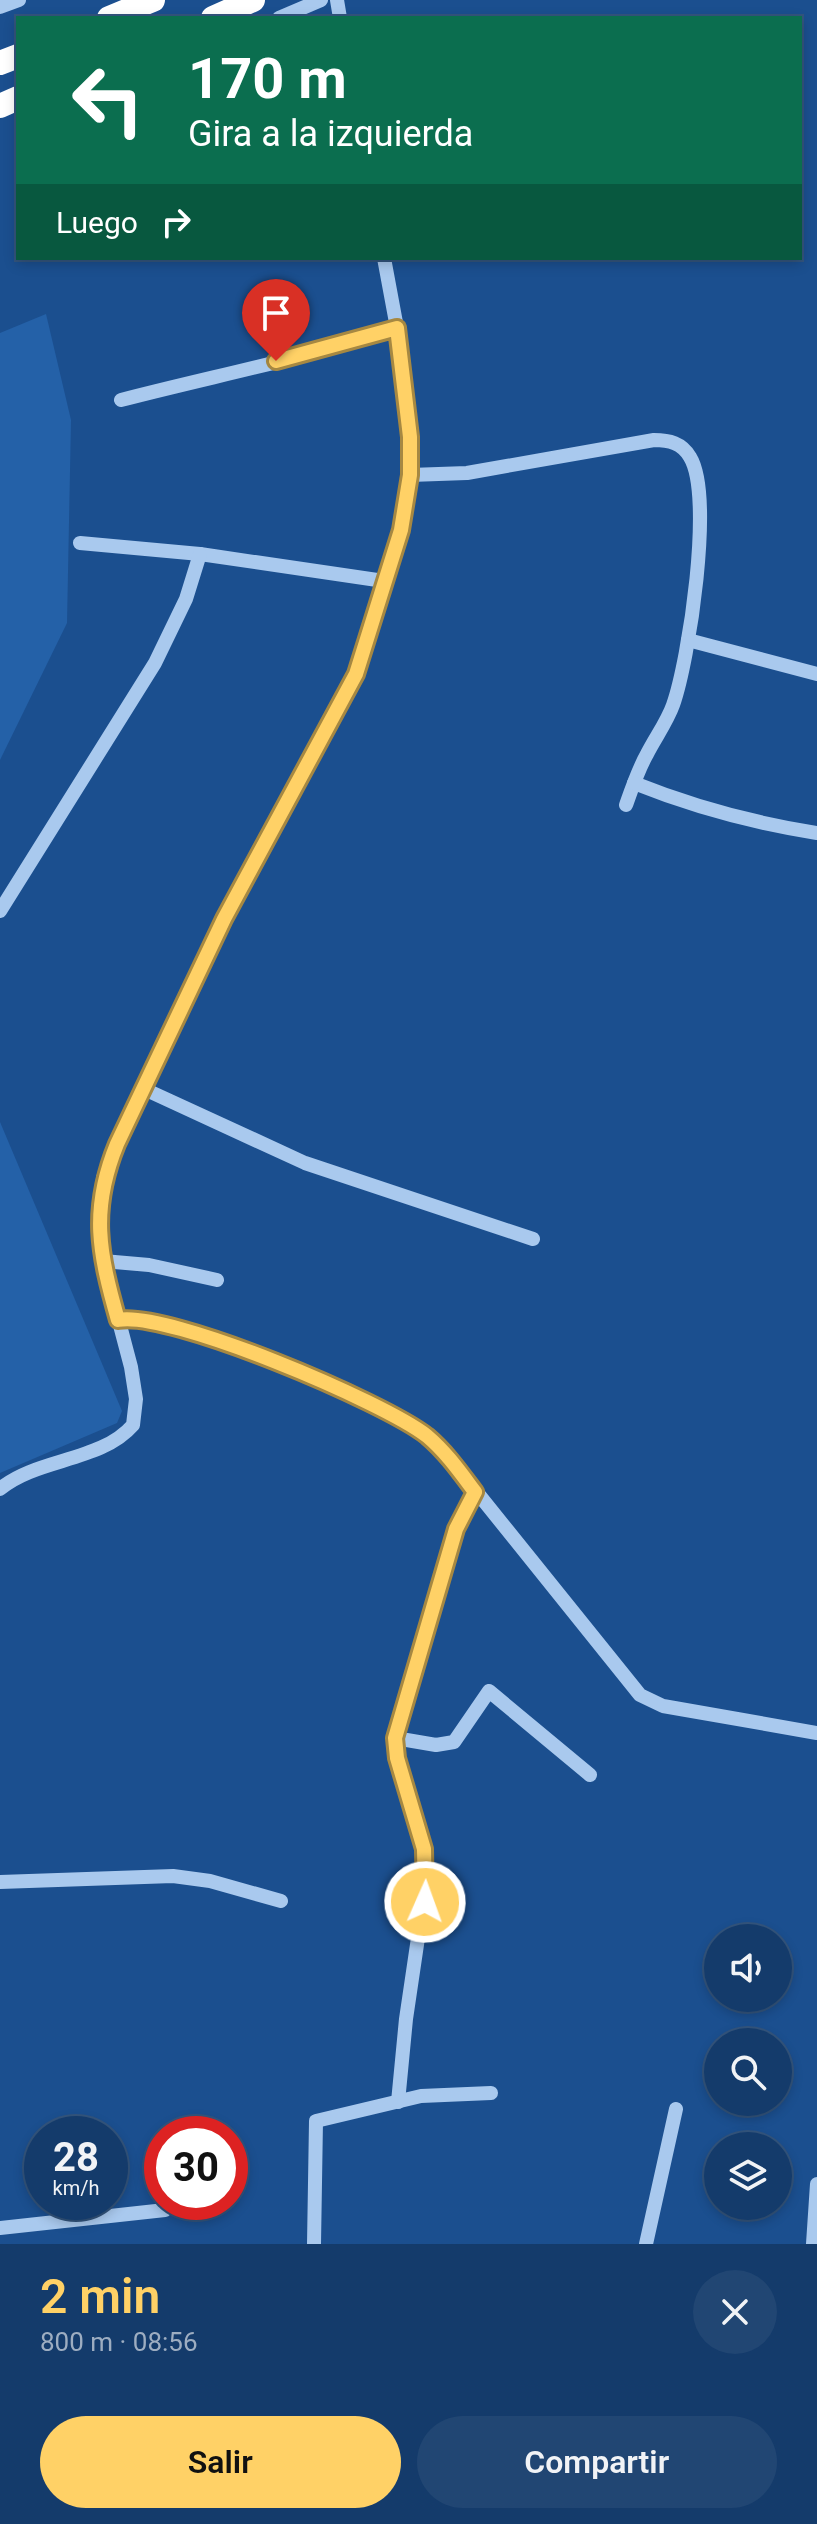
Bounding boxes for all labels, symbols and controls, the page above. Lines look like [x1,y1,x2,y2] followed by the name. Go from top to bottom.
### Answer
[188,46,347,112] text: 170 m
[56,48,160,152] icon: left
[188,113,473,155] text: Gira a la izquierda
[154,200,198,244] icon: right
[56,205,138,240] text: Luego
[242,279,310,361] pin
[254,291,298,335] icon: arrive
[383,1860,467,1944] position arrow
[704,1924,792,2220] map controls
[704,1924,792,2012] button: sound
[704,2028,792,2116] button: search
[144,2116,248,2220] speed limit sign: 30
[704,2132,792,2220] button: layers
[53,2134,99,2181] text: 28
[53,2176,99,2200] text: km/h
[40,2268,160,2325] text: 2 min
[693,2270,777,2354] button: close
[40,2327,198,2357] text: 800 m · 08:56
[40,2416,401,2508] button: Salir
[417,2416,777,2508] button: Compartir

